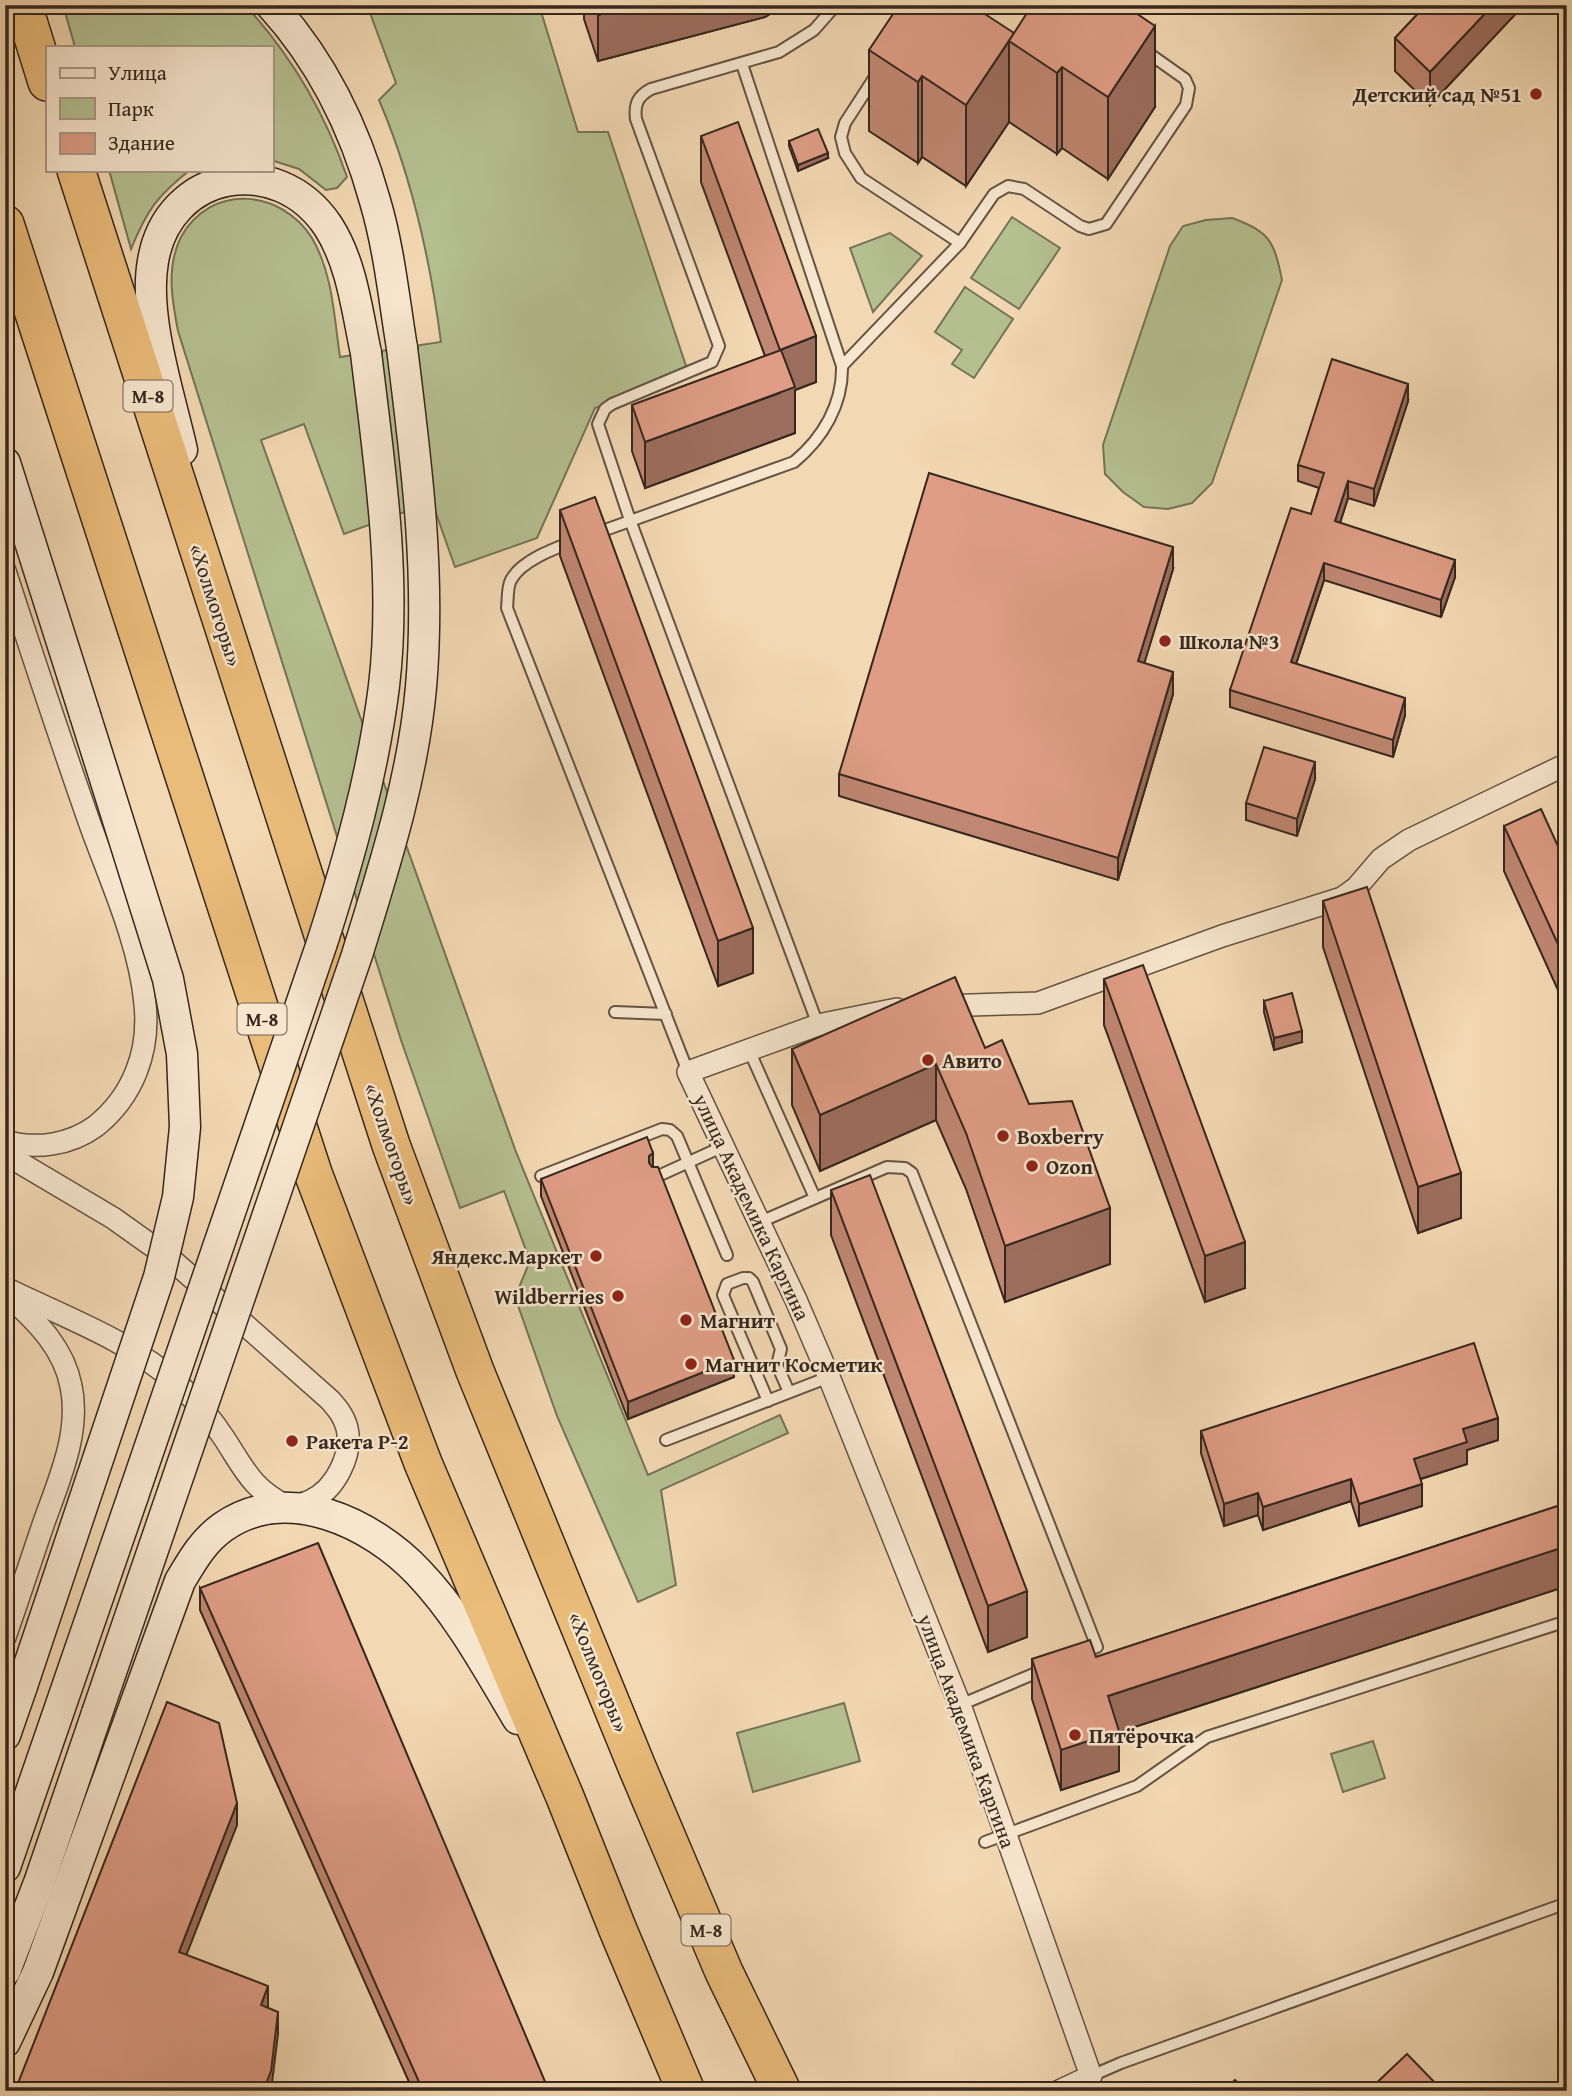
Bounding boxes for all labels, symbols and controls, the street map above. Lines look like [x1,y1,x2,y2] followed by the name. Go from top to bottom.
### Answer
[46,46,273,172] legend
[108,57,167,88] text: Улица
[1352,79,1522,110] place label: Детский сад №51
[1528,86,1544,102] marker: Детский сад №51
[108,93,154,124] text: Парк
[108,127,175,158] text: Здание
[124,380,172,412] road number: М-8
[182,540,250,670] street label: «Холмогоры»
[1179,626,1280,657] place label: Школа №3
[1157,633,1173,649] marker: Школа №3
[238,1004,286,1035] road number: М-8
[942,1045,1002,1076] place label: Авито
[920,1052,936,1068] marker: Авито
[357,1079,427,1209] street label: «Холмогоры»
[685,1088,818,1326] street label: улица Академика Каргина
[1017,1121,1104,1152] place label: Boxberry
[995,1128,1011,1144] marker: Boxberry
[1046,1151,1093,1182] place label: Ozon
[1024,1158,1040,1174] marker: Ozon
[430,1241,583,1272] place label: Яндекс.Маркет
[588,1248,604,1264] marker: Яндекс.Маркет
[494,1281,604,1312] place label: Wildberries
[610,1288,626,1304] marker: Wildberries
[700,1305,776,1336] place label: Магнит
[678,1312,694,1328] marker: Магнит
[705,1349,883,1380] place label: Магнит Косметик
[683,1356,699,1372] marker: Магнит Косметик
[306,1426,409,1457] place label: Ракета Р-2
[284,1433,300,1449] marker: Ракета Р-2
[561,1607,637,1737] street label: «Холмогоры»
[910,1609,1024,1852] street label: улица Академика Каргина
[1089,1720,1195,1751] place label: Пятёрочка
[1067,1727,1083,1743] marker: Пятёрочка
[682,1914,730,1946] road number: М-8

